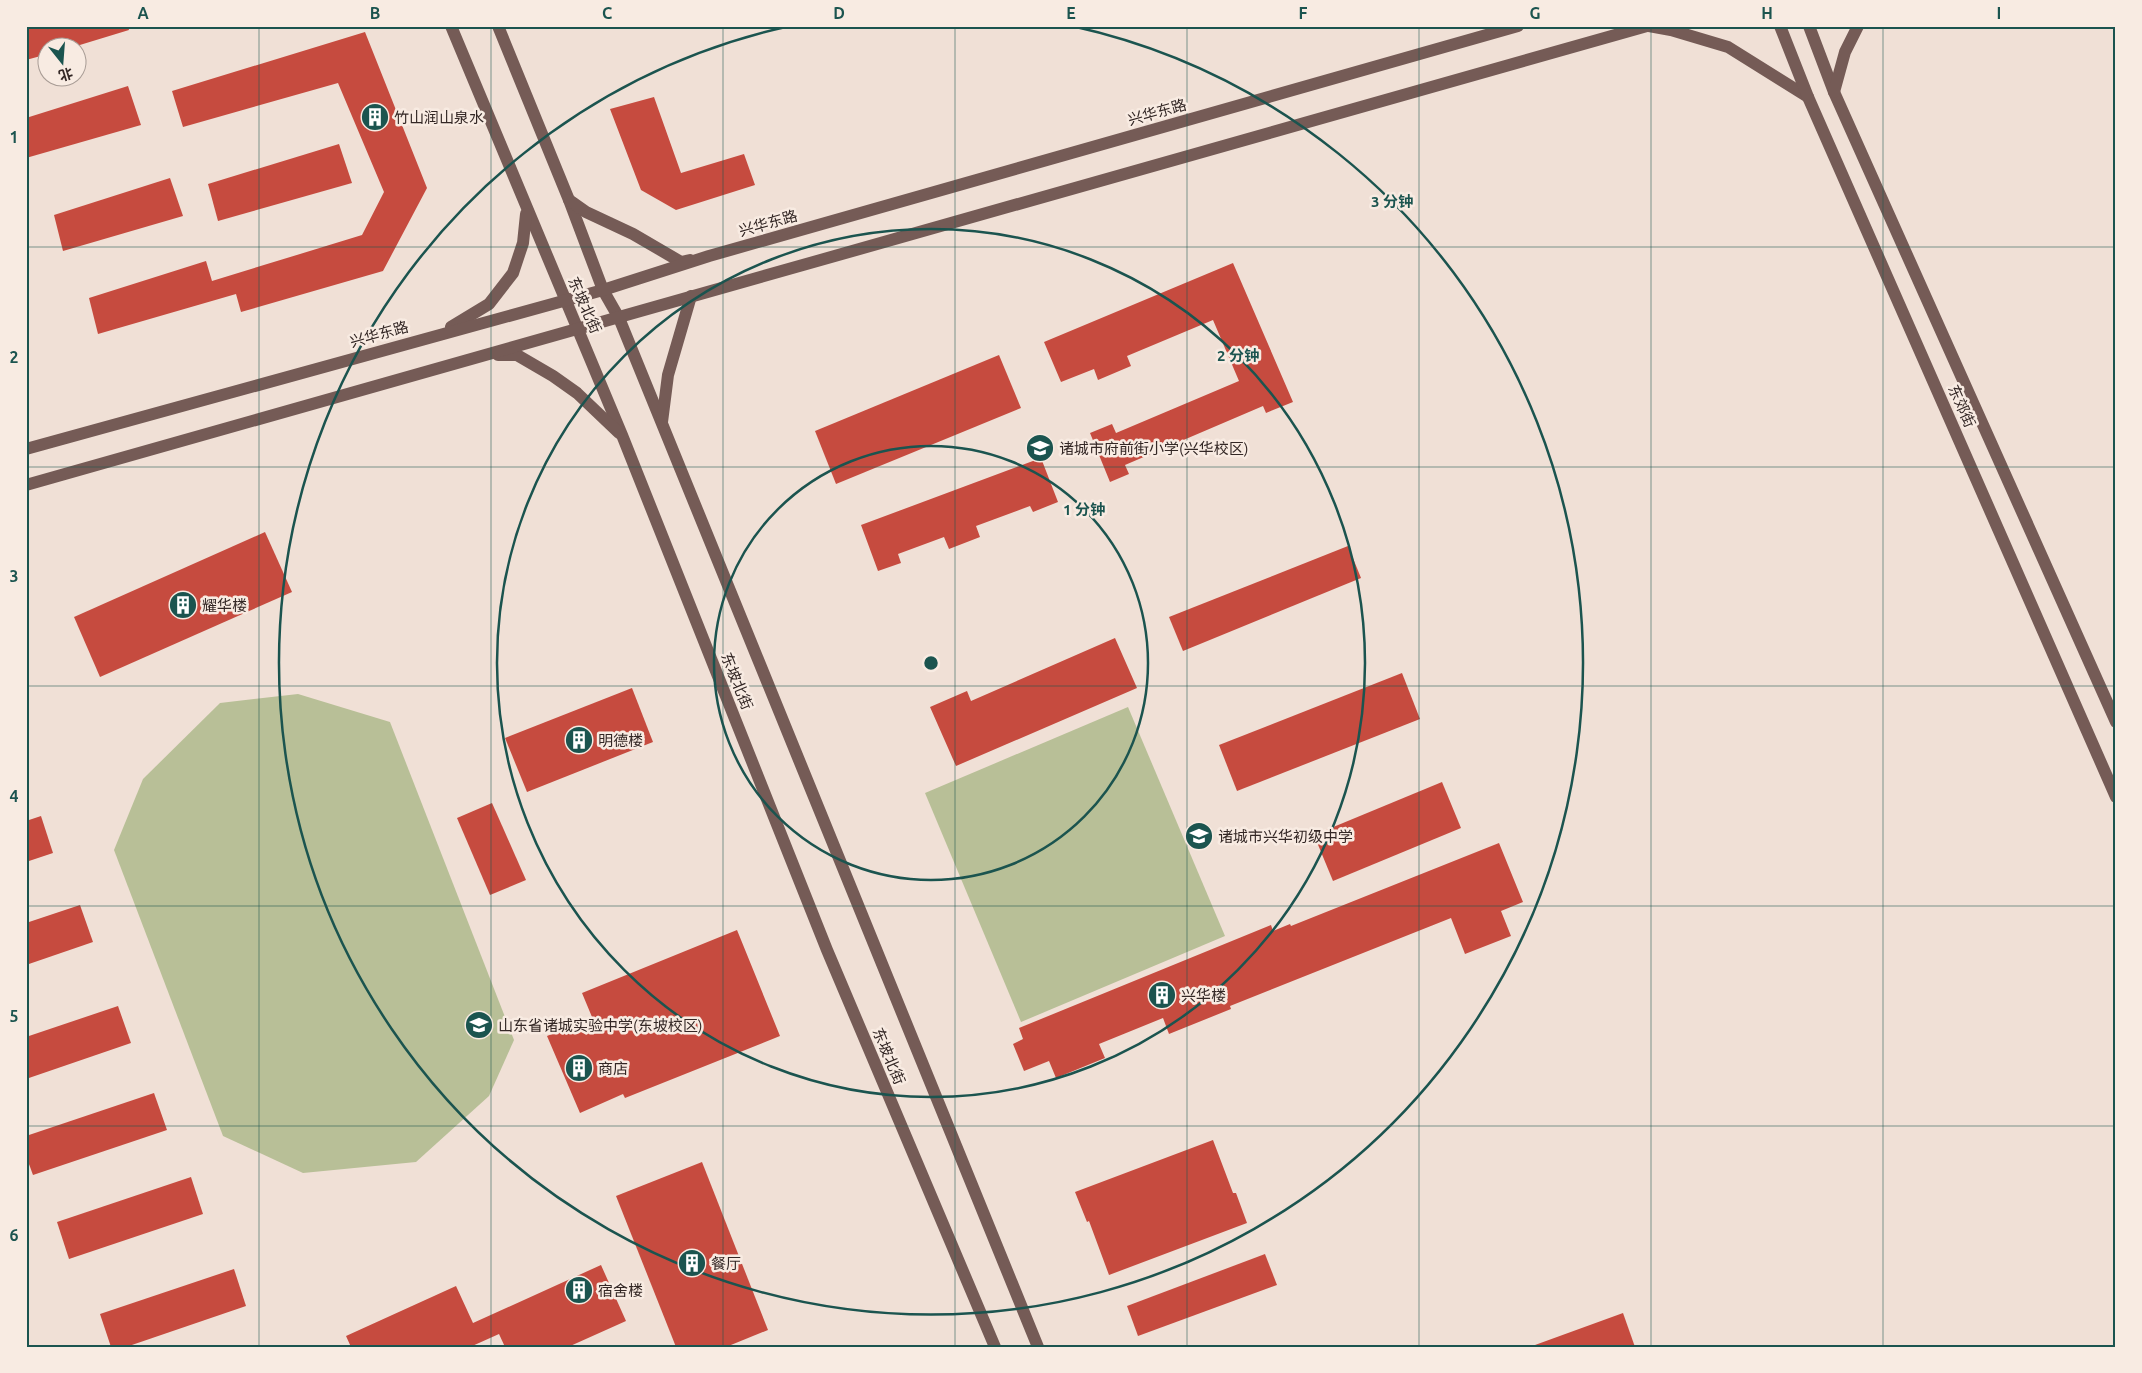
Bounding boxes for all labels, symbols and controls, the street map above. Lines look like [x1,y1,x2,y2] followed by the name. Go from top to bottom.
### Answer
[137,4,149,22] text: A
[370,4,380,22] text: B
[602,4,612,22] text: C
[833,4,845,22] text: D
[1066,4,1076,22] text: E
[1299,4,1308,22] text: F
[1529,4,1541,22] text: G
[1761,4,1773,22] text: H
[1997,4,2001,22] text: I
[38,38,88,88] north arrow
[57,65,75,84] text: 北
[1126,96,1188,128] street label: 兴华东路
[360,102,390,132] building icon: 竹山润山泉水
[394,109,484,126] place label: 竹山润山泉水
[9,128,19,146] text: 1
[1371,193,1413,210] text: 3 分钟
[737,207,799,239] street label: 兴华东路
[565,274,605,336] street label: 东坡北街
[348,318,410,350] street label: 兴华东路
[1217,347,1259,364] text: 2 分钟
[9,348,19,366] text: 2
[1945,382,1979,430] street label: 东郊街
[1025,433,1055,463] school or university icon: 诸城市府前街小学(兴华校区)
[1059,440,1248,457] place label: 诸城市府前街小学(兴华校区)
[1063,501,1105,518] text: 1 分钟
[9,567,19,585] text: 3
[168,590,198,620] building icon: 耀华楼
[202,597,247,614] place label: 耀华楼
[718,650,756,712] street label: 东坡北街
[922,654,940,672] centre of rings
[564,725,594,755] building icon: 明德楼
[598,732,643,749] place label: 明德楼
[9,787,19,805] text: 4
[1184,821,1214,851] school or university icon: 诸城市兴华初级中学
[1218,828,1353,845] place label: 诸城市兴华初级中学
[1147,980,1177,1010] building icon: 兴华楼
[1181,987,1226,1004] place label: 兴华楼
[9,1007,19,1025] text: 5
[464,1010,494,1040] school or university icon: 山东省诸城实验中学(东坡校区)
[498,1017,702,1034] place label: 山东省诸城实验中学(东坡校区)
[869,1025,909,1087] street label: 东坡北街
[564,1053,594,1083] building icon: 商店
[598,1060,628,1077] place label: 商店
[9,1226,19,1244] text: 6
[677,1248,707,1278] building icon: 餐厅
[711,1255,741,1272] place label: 餐厅
[564,1275,594,1305] building icon: 宿舍楼
[598,1282,643,1299] place label: 宿舍楼

